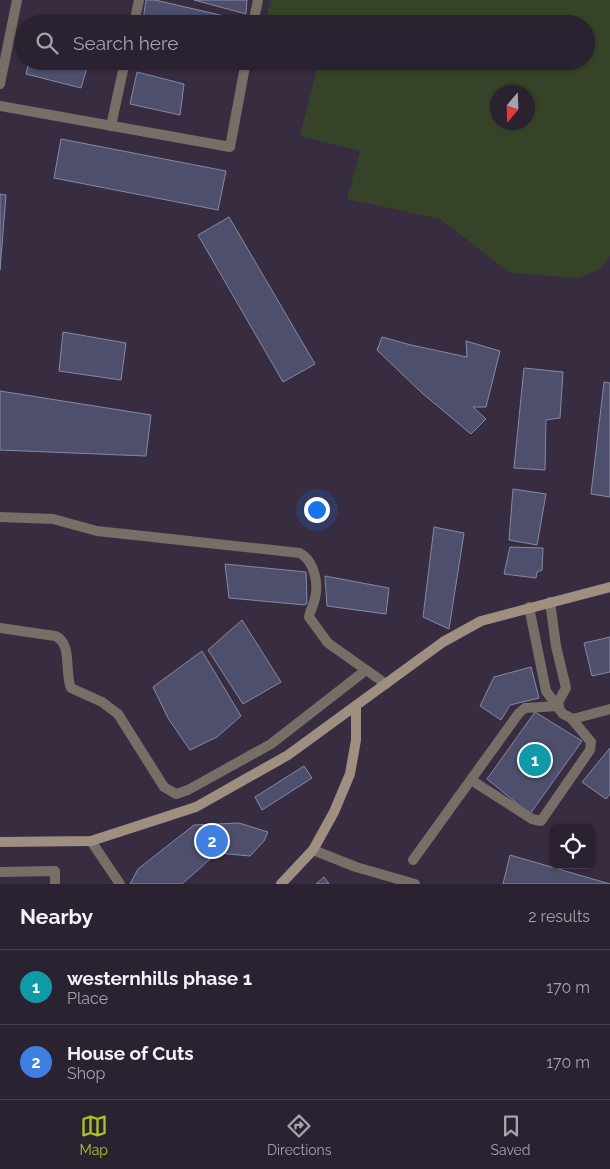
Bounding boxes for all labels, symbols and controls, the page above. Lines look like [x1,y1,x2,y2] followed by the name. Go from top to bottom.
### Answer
[15,15,595,70] search box
[33,29,61,57] icon: search
[73,32,179,54] text: Search here
[490,85,535,130] north arrow
[304,497,330,523] your location
[519,741,551,779] pin: 1
[196,822,228,860] pin: 2
[550,824,595,869] map controls
[550,824,595,869] button: locate
[20,904,93,929] text: Nearby
[528,907,590,926] text: 2 results
[67,967,252,989] text: westernhills phase 1
[32,978,40,997] text: 1
[546,978,590,997] text: 170 m
[67,989,108,1008] text: Place
[67,1042,194,1064] text: House of Cuts
[31,1053,41,1072] text: 2
[546,1053,590,1072] text: 170 m
[67,1064,105,1083] text: Shop
[79,1112,108,1158] tab: Map
[267,1112,332,1158] tab: Directions
[490,1112,531,1158] tab: Saved

